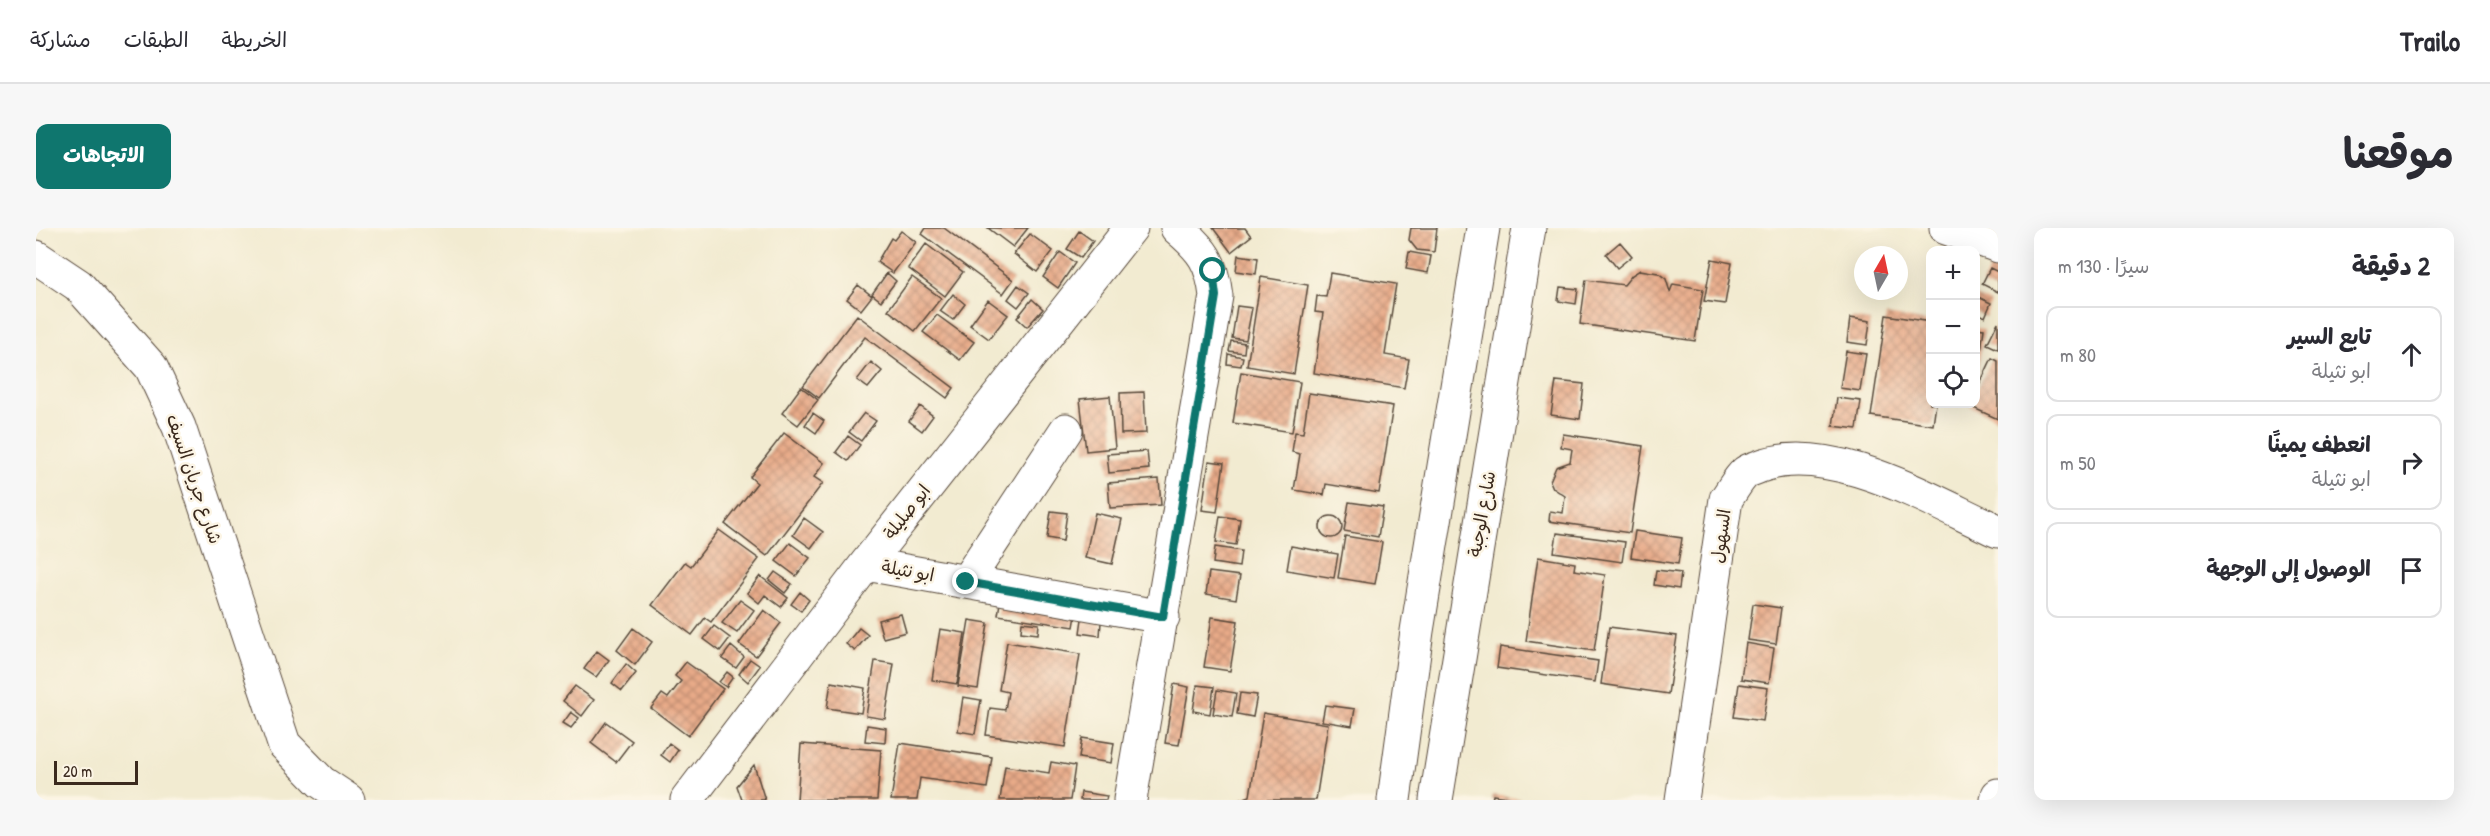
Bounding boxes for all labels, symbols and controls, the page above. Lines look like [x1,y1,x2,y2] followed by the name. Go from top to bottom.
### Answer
[2400,22,2460,60] text: Trailo
[30,25,91,54] text: مشاركة
[124,25,189,54] text: الطبقات
[222,25,287,54] text: الخريطة
[36,124,171,189] button: الاتجاهات
[2343,124,2454,181] text: موقعنا
[1854,246,1908,300] north arrow
[1926,246,1980,408] map controls
[1926,246,1980,300] button: +
[2352,248,2430,283] text: 2 دقيقة
[2058,252,2149,279] text: سيرًا · 130 m
[1199,257,1225,283] route start
[1926,300,1980,354] button: −
[2288,321,2371,351] text: تابع السير
[2395,338,2428,371] icon: ahead
[2060,341,2096,368] text: 80 m
[1926,354,1980,408] button: locate
[2312,357,2371,384] text: ابو نثيلة
[161,410,228,547] street label: شارع جريان السيف
[2268,429,2371,459] text: انعطف يمينًا
[2395,446,2428,479] icon: right
[2060,449,2096,476] text: 50 m
[2312,465,2371,492] text: ابو نثيلة
[1462,469,1501,559] street label: شارع الوجبة
[877,479,936,544] street label: ابو صليلة
[1704,507,1737,565] street label: السهول
[2206,553,2371,583] text: الوصول إلى الوجهة
[880,554,937,587] street label: ابو نثيلة
[2395,554,2428,587] icon: arrive
[952,568,978,594] route end
[54,758,138,786] scale bar
[63,760,92,782] text: 20 m

